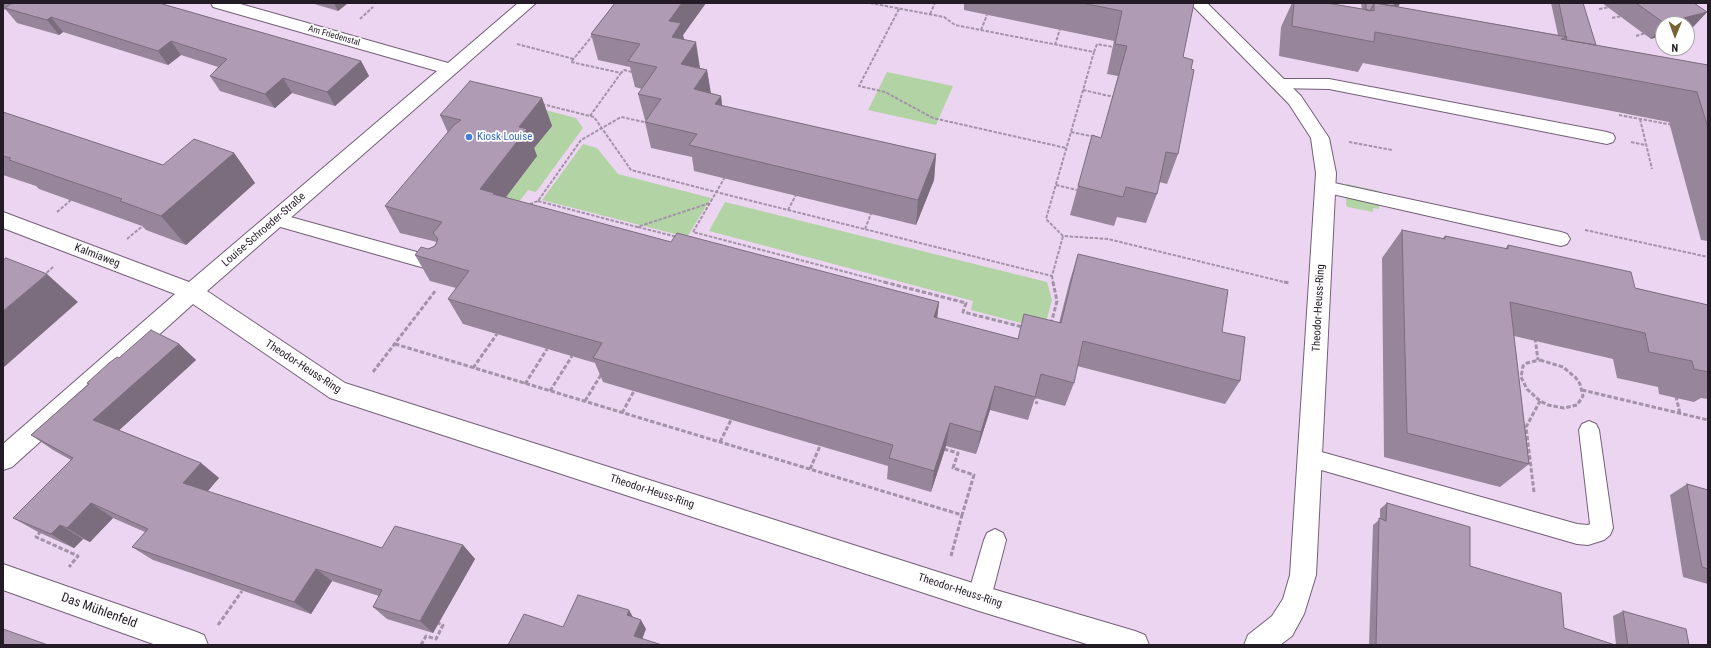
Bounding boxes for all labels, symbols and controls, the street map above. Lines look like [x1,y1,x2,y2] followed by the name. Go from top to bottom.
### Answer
[1655,16,1695,56] north arrow
[307,23,361,49] street label: Am Friedenstal
[1671,41,1678,54] text: N
[477,130,532,144] place label: Kiosk Louise
[464,132,474,142] marker: Kiosk Louise
[219,190,309,270] street label: Louise-Schroeder-Straße
[72,241,122,271] street label: Kalmiaweg
[1310,264,1328,352] street label: Theodor-Heuss-Ring
[263,338,343,396] street label: Theodor-Heuss-Ring
[608,472,696,512] street label: Theodor-Heuss-Ring
[916,571,1004,611] street label: Theodor-Heuss-Ring
[59,590,139,632] street label: Das Mühlenfeld

